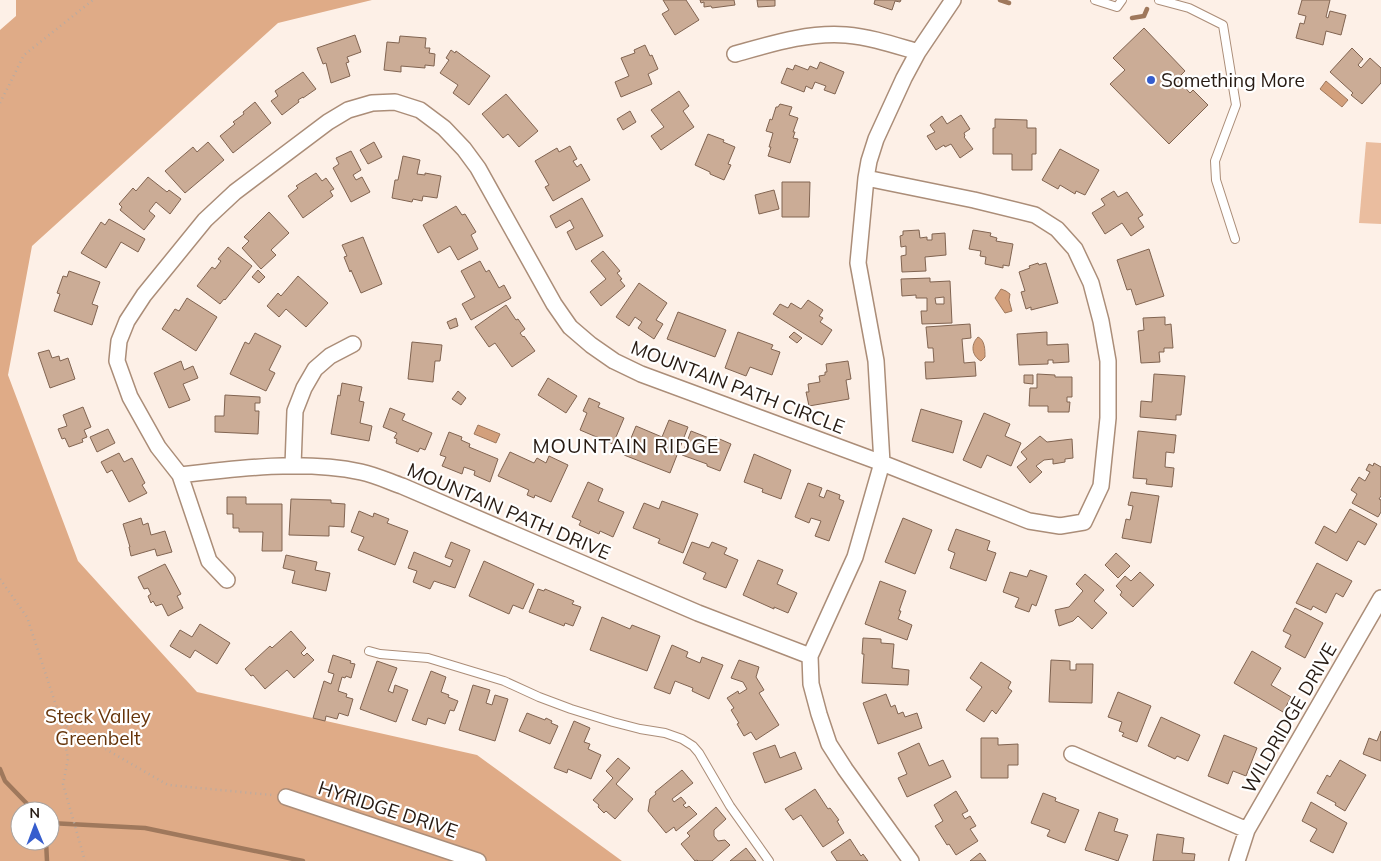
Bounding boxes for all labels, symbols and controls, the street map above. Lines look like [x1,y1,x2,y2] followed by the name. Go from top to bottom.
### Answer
[1161,68,1305,92] place label: Something More
[1145,74,1157,86] marker: Something More
[628,335,848,439] street label: MOUNTAIN PATH CIRCLE
[532,433,720,458] district label: MOUNTAIN RIDGE
[404,457,614,565] street label: MOUNTAIN PATH DRIVE
[1236,639,1342,797] street label: WILDRIDGE DRIVE
[45,704,151,750] park label: Steck Valley Greenbelt
[315,775,461,843] street label: HYRIDGE DRIVE
[10,801,60,851] north arrow
[29,804,40,822] text: N

